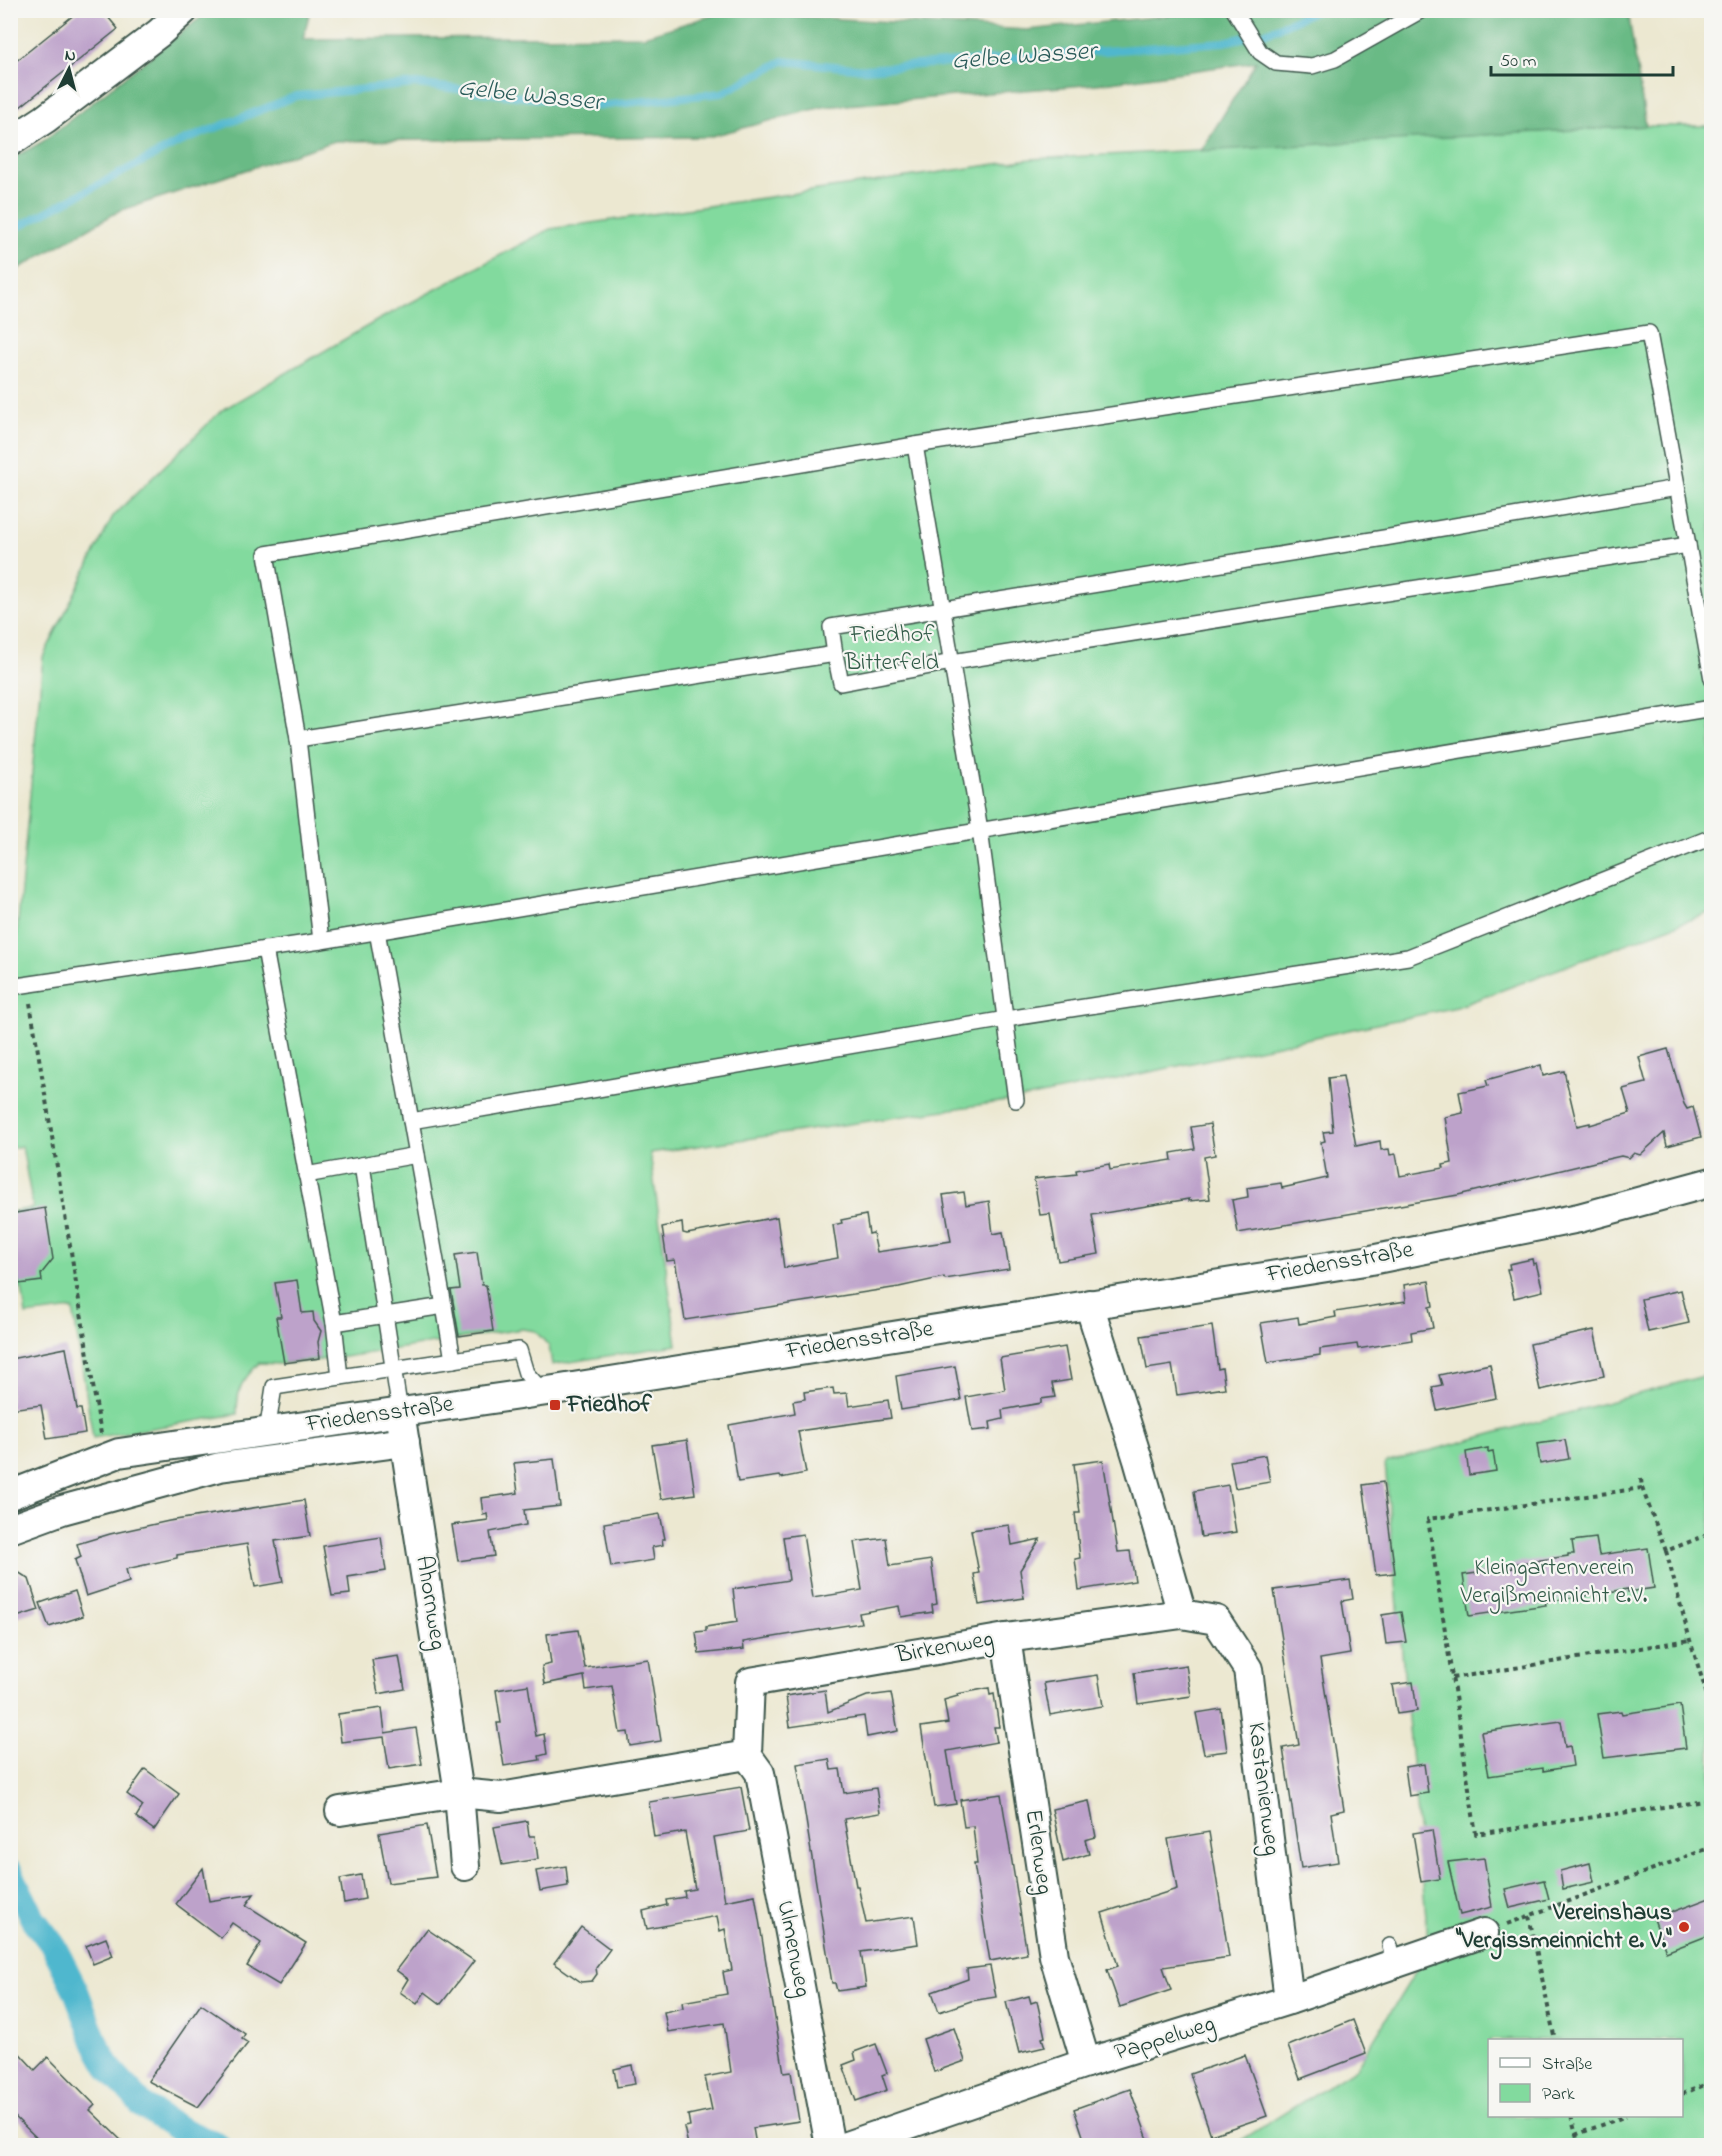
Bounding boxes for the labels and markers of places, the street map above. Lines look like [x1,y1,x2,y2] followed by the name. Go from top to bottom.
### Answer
[566,1388,653,1423] place label: Friedhof
[548,1398,562,1412] marker: Friedhof
[1455,1896,1672,1960] place label: Vereinshaus "Vergissmeinnicht e. V."
[1677,1920,1691,1934] marker: Vereinshaus "Vergissmeinnicht e. V."

